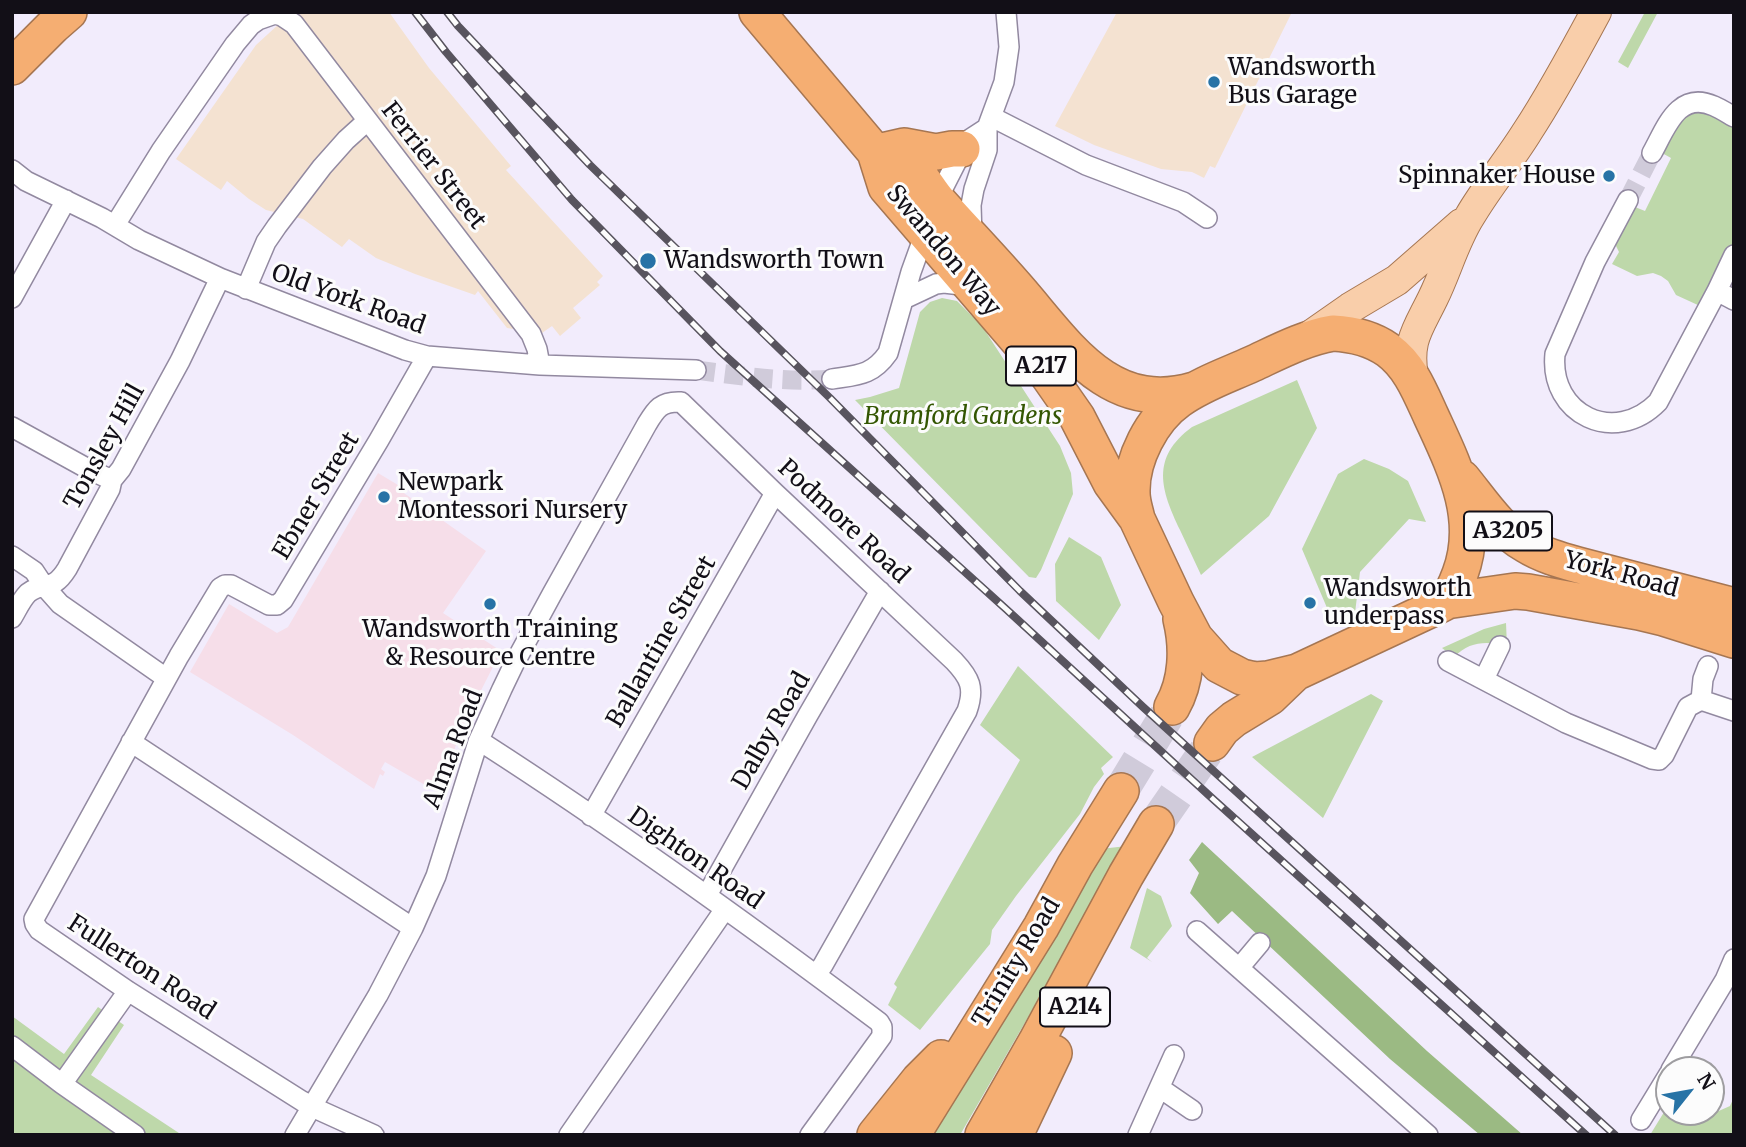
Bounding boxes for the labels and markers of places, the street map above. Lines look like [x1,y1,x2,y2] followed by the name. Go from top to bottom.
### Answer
[1228,54,1376,110] place label: Wandsworth Bus Garage
[1206,74,1222,90] marker: Wandsworth Bus Garage
[1398,162,1595,190] place label: Spinnaker House
[1601,168,1617,184] marker: Spinnaker House
[664,247,884,275] place label: Wandsworth Town
[638,251,658,271] marker: Wandsworth Town
[398,469,627,525] place label: Newpark Montessori Nursery
[376,489,392,505] marker: Newpark Montessori Nursery
[1324,575,1472,631] place label: Wandsworth underpass
[1302,595,1318,611] marker: Wandsworth underpass
[482,596,498,612] marker: Wandsworth Training & Resource Centre
[362,616,618,672] place label: Wandsworth Training & Resource Centre

